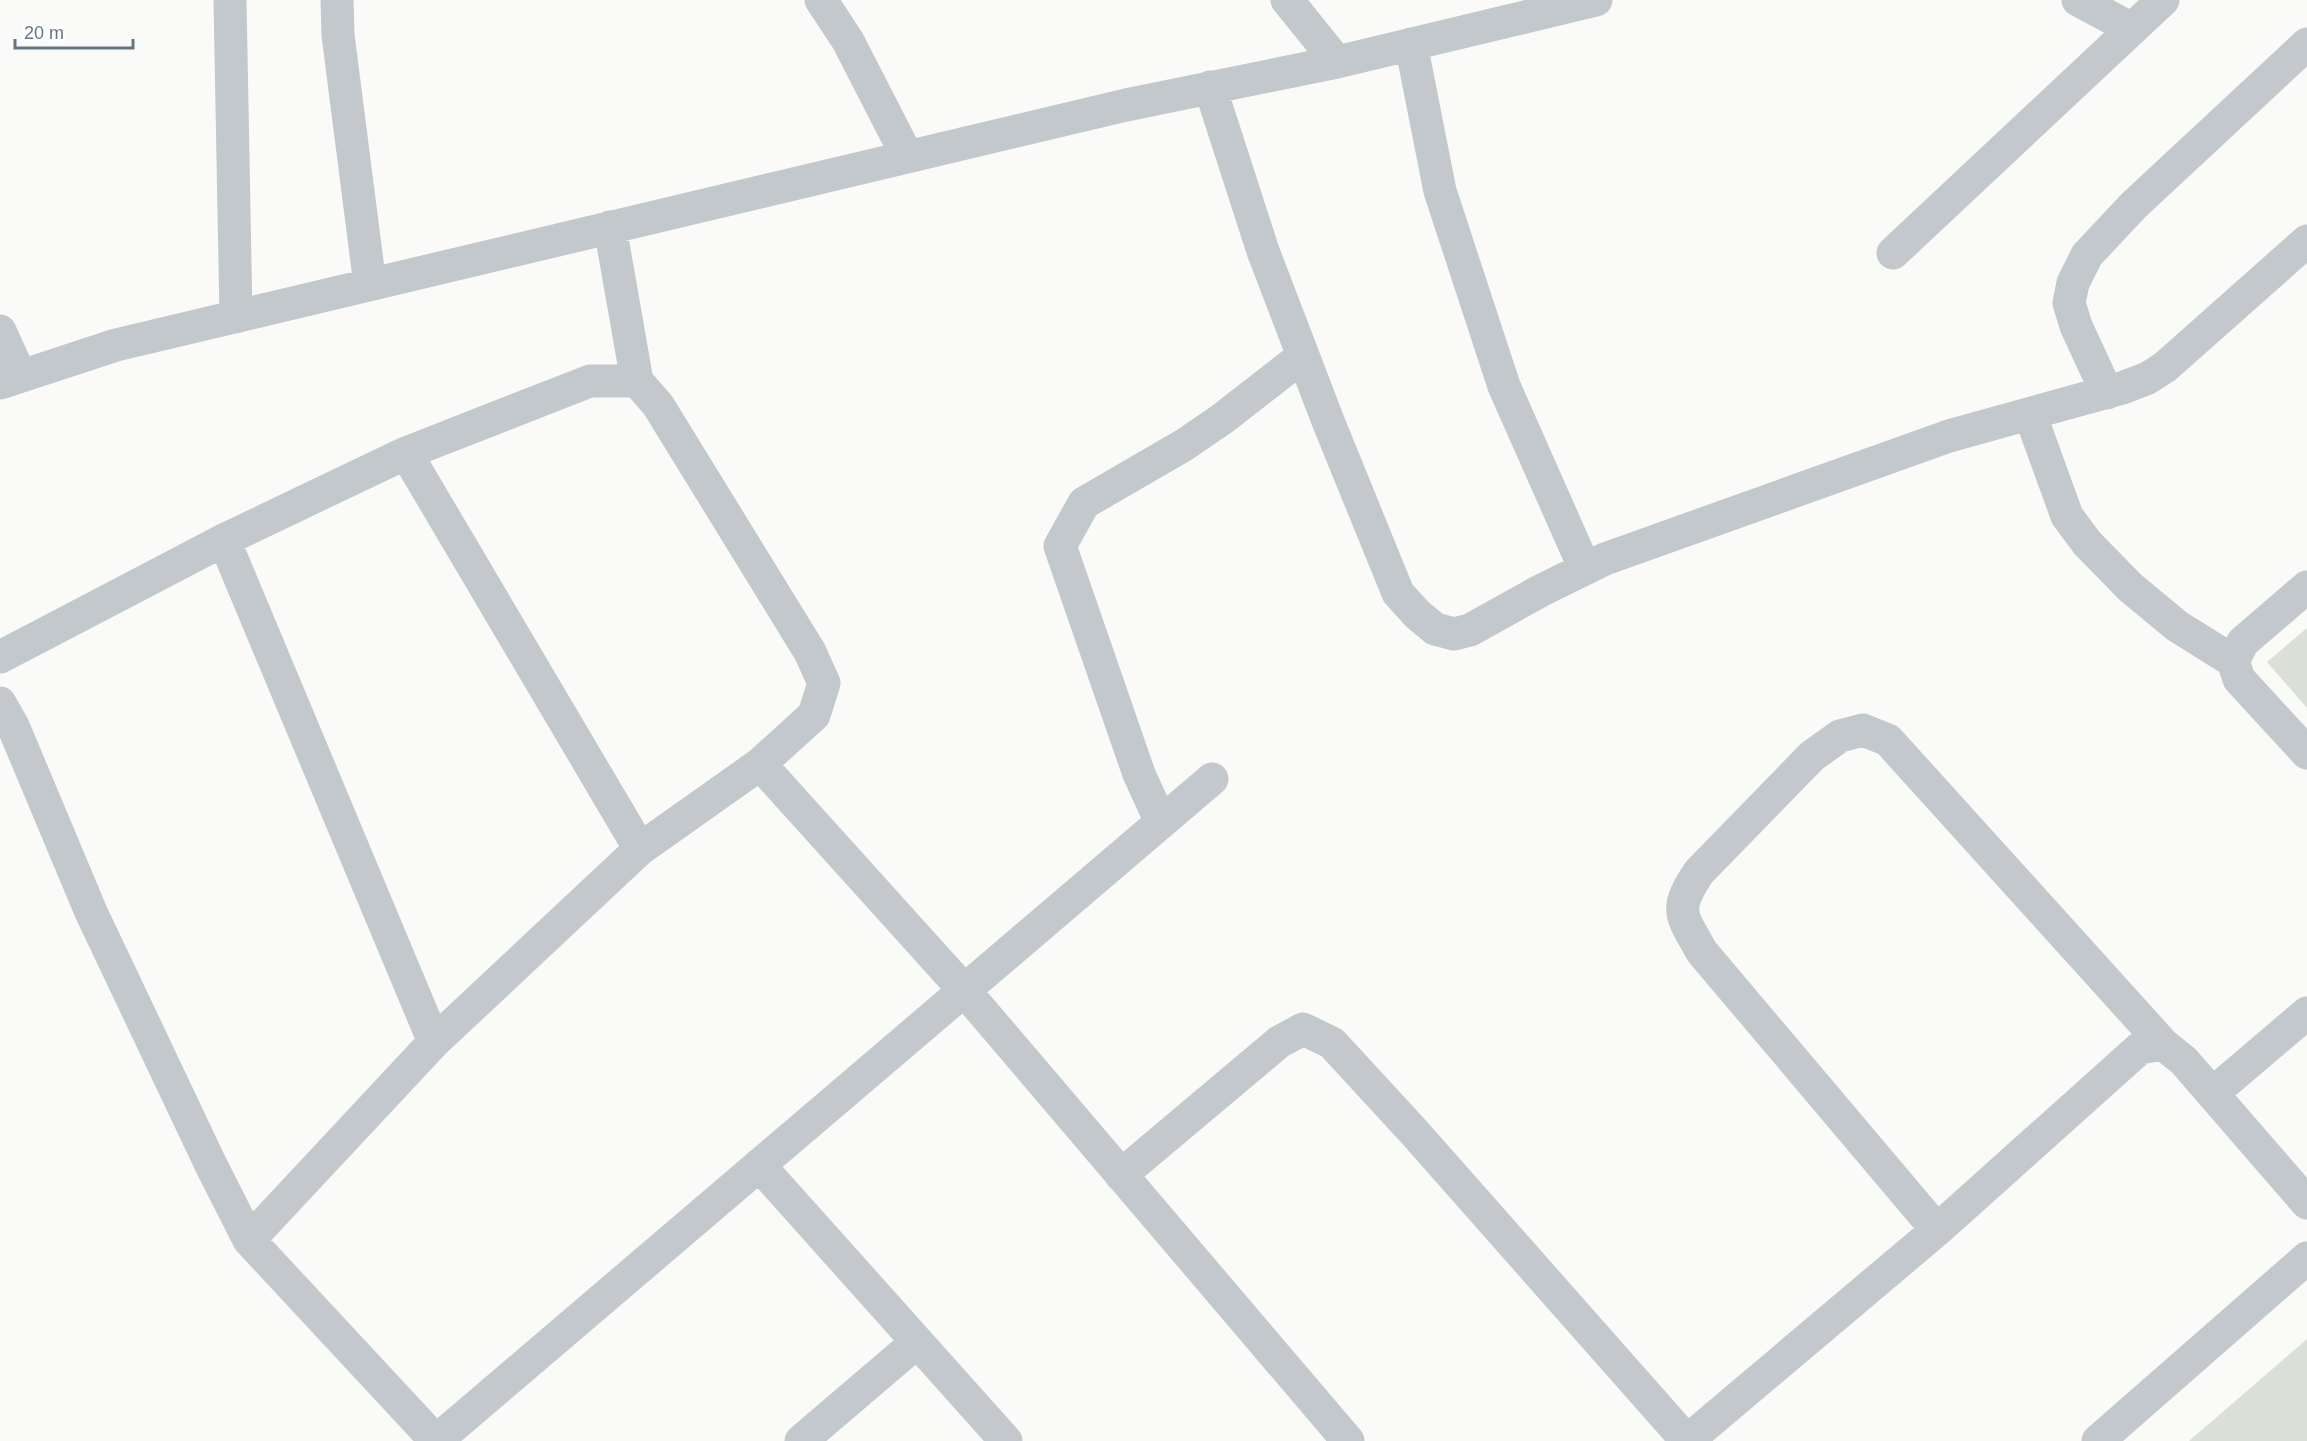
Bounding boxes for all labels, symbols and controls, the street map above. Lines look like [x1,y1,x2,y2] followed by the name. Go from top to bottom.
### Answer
[15,12,134,50] scale bar
[24,23,64,43] text: 20 m

